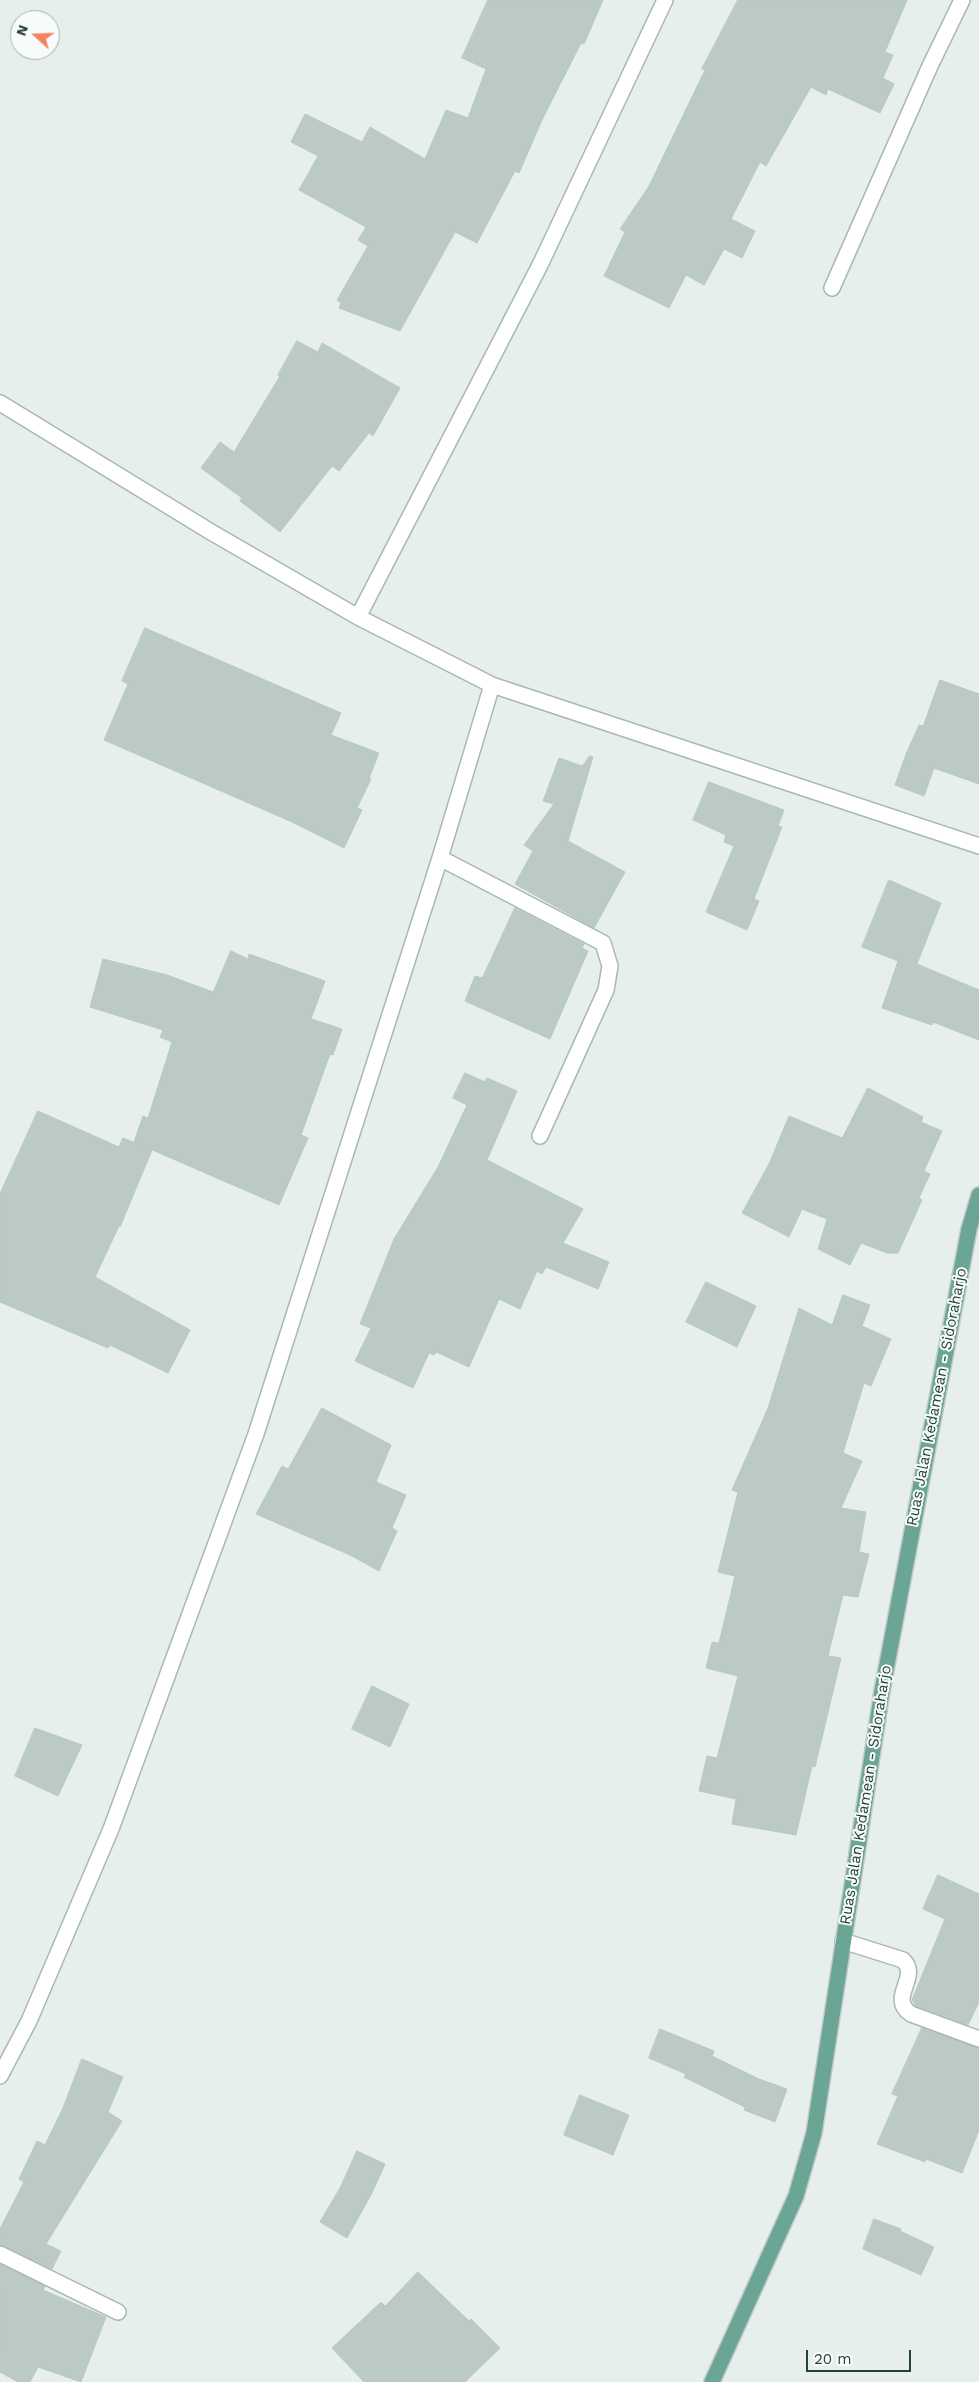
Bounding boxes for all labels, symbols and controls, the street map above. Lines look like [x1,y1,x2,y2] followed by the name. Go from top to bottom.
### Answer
[10,10,60,60] north arrow
[13,23,31,38] text: N
[903,1267,971,1527] street label: Ruas Jalan Kedamean - Sidoraharjo
[837,1664,895,1926] street label: Ruas Jalan Kedamean - Sidoraharjo
[809,2340,914,2372] scale bar
[814,2350,852,2368] text: 20 m

